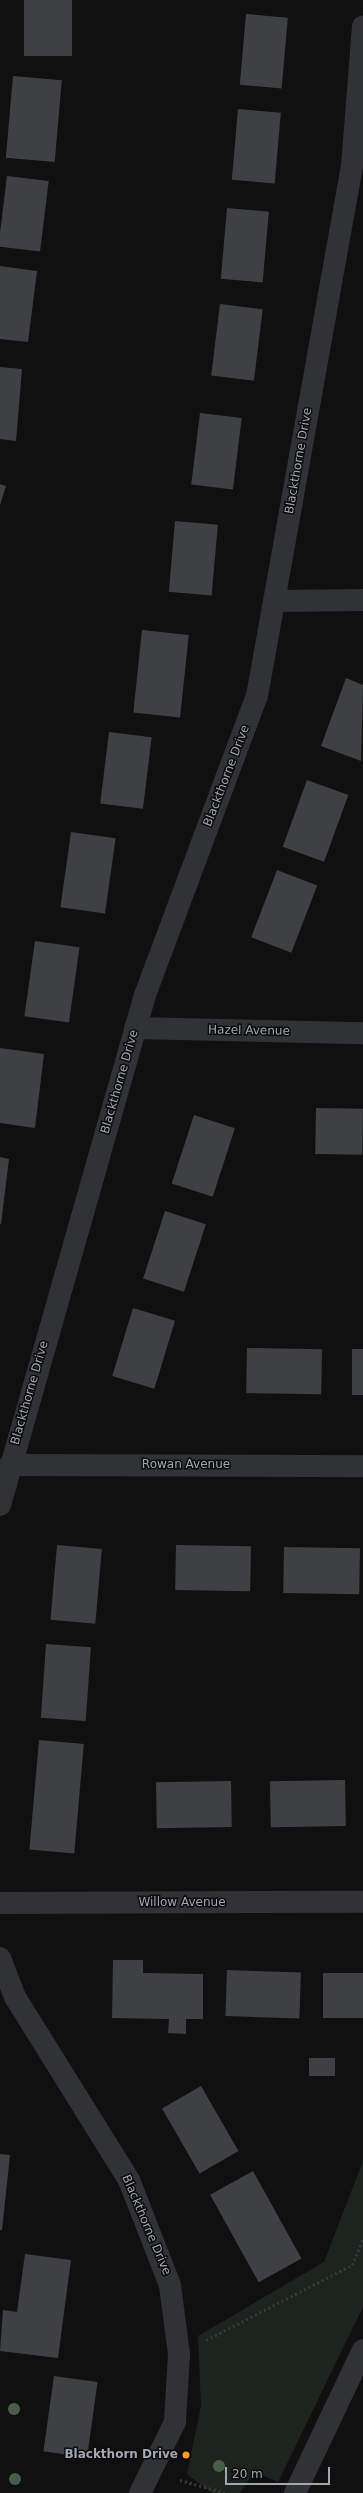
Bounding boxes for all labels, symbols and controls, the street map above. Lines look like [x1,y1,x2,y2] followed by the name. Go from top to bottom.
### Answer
[283,407,315,515] street label: Blackthorne Drive
[201,723,253,829] street label: Blackthorne Drive
[208,1023,290,1039] street label: Hazel Avenue
[98,1028,142,1136] street label: Blackthorne Drive
[8,1339,52,1447] street label: Blackthorne Drive
[142,1458,230,1472] street label: Rowan Avenue
[138,1896,226,1910] street label: Willow Avenue
[118,2173,174,2277] street label: Blackthorne Drive
[64,2448,178,2462] place label: Blackthorn Drive
[181,2450,191,2460] marker: Blackthorn Drive
[227,2459,332,2485] scale bar
[232,2467,263,2481] text: 20 m

